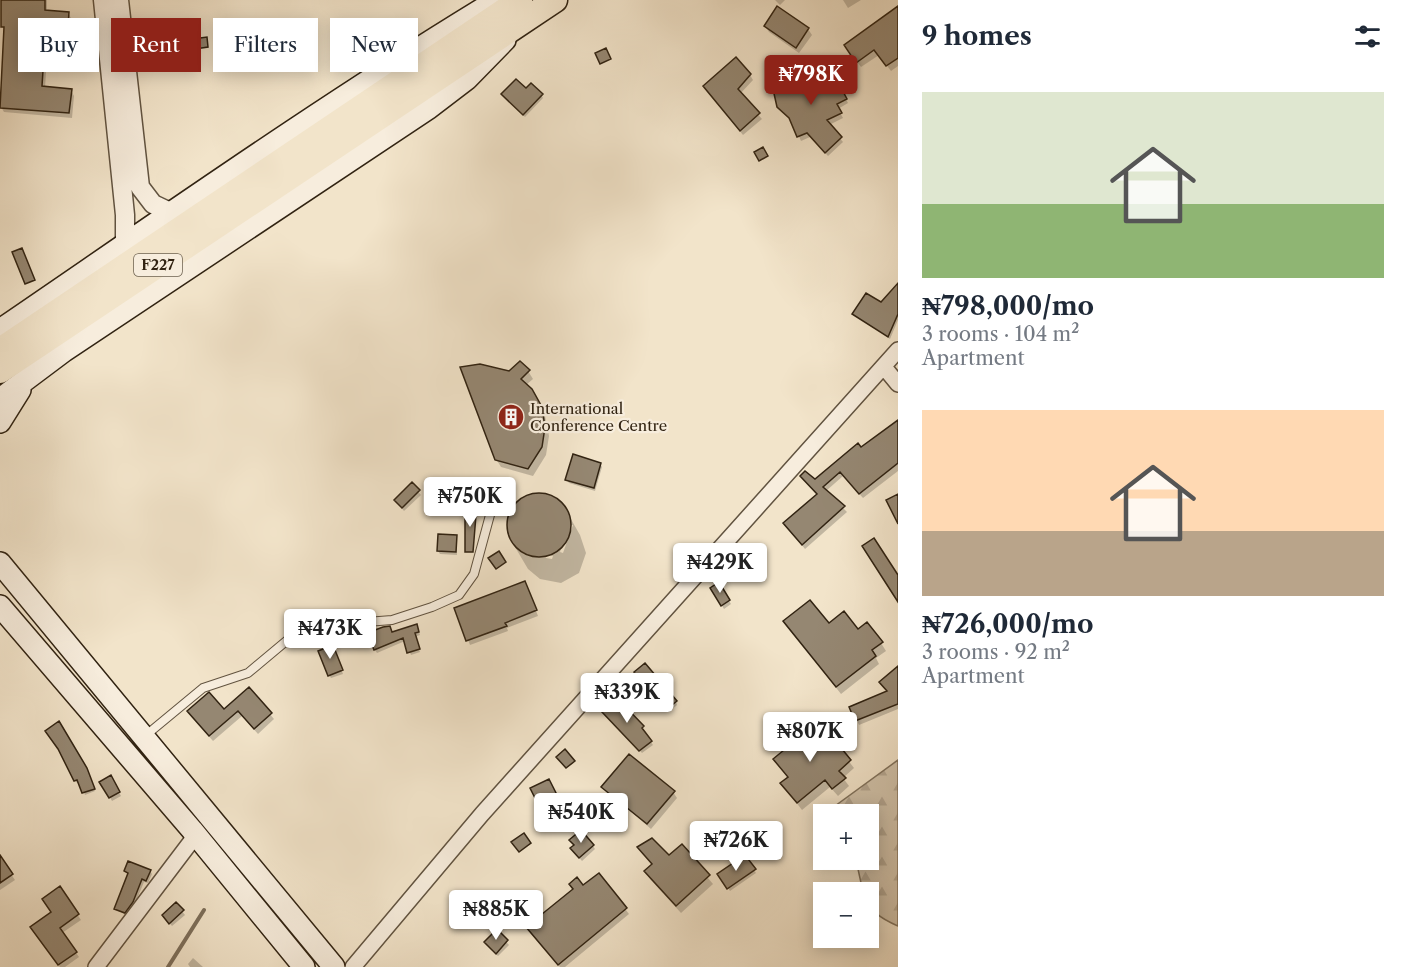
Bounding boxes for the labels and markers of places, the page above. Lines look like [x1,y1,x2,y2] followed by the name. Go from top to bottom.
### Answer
[769,55,853,106] pin: ₦798K
[530,399,667,435] place label: International Conference Centre
[496,402,526,432] building icon: International Conference Centre
[428,477,512,528] pin: ₦750K
[678,543,762,594] pin: ₦429K
[288,609,372,660] pin: ₦473K
[585,673,669,724] pin: ₦339K
[768,712,852,763] pin: ₦807K
[539,793,623,844] pin: ₦540K
[694,821,778,872] pin: ₦726K
[454,890,538,941] pin: ₦885K

